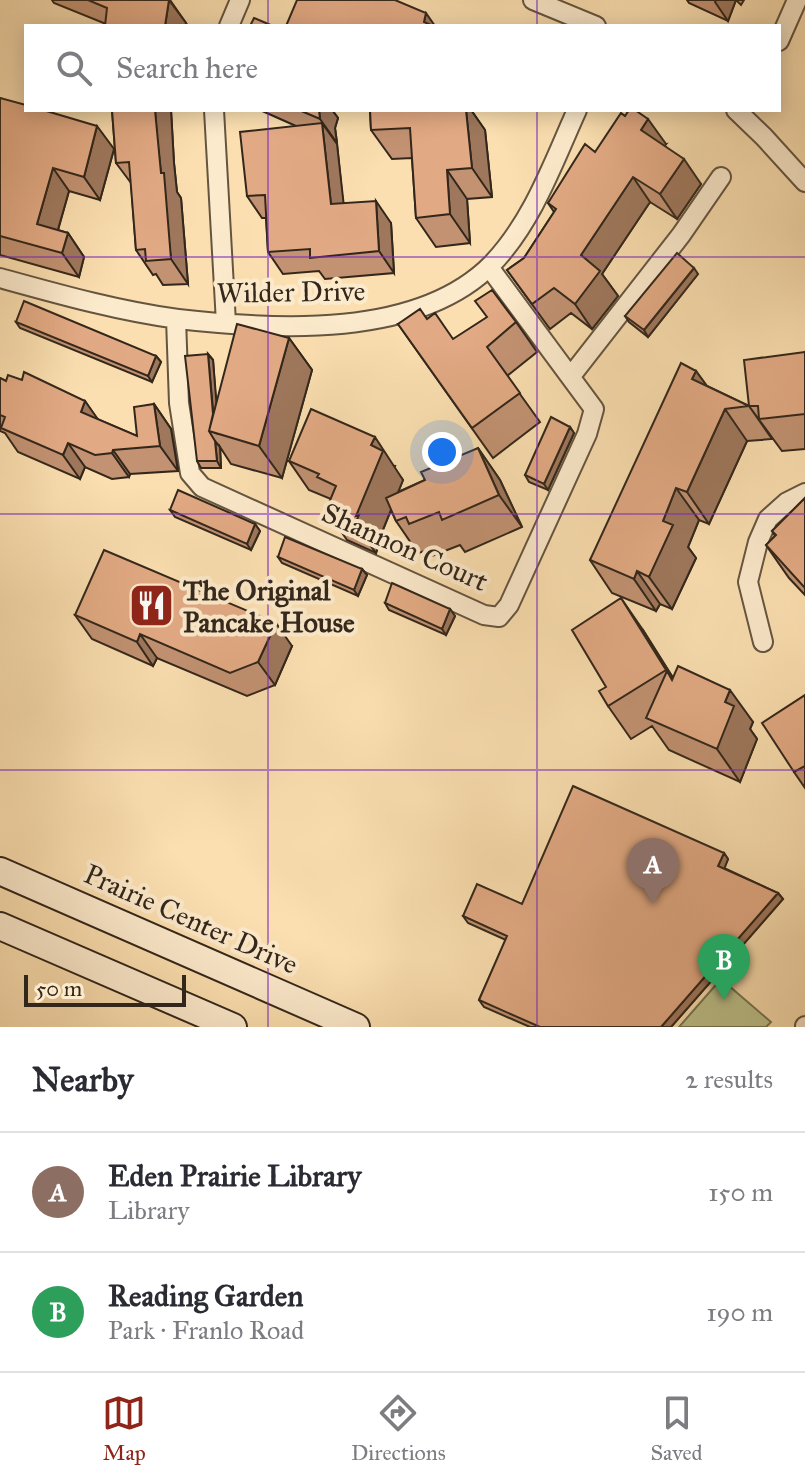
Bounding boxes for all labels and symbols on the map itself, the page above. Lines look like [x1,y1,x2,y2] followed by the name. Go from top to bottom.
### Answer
[216,273,366,311] street label: Wilder Drive
[422,432,462,472] your location
[317,495,494,599] street label: Shannon Court
[183,573,355,640] place label: The Original Pancake House
[128,582,176,630] restaurant icon: The Original Pancake House
[627,838,679,904] pin: A
[79,856,303,982] street label: Prairie Center Drive
[698,934,750,1000] pin: B
[24,971,186,1007] scale bar

